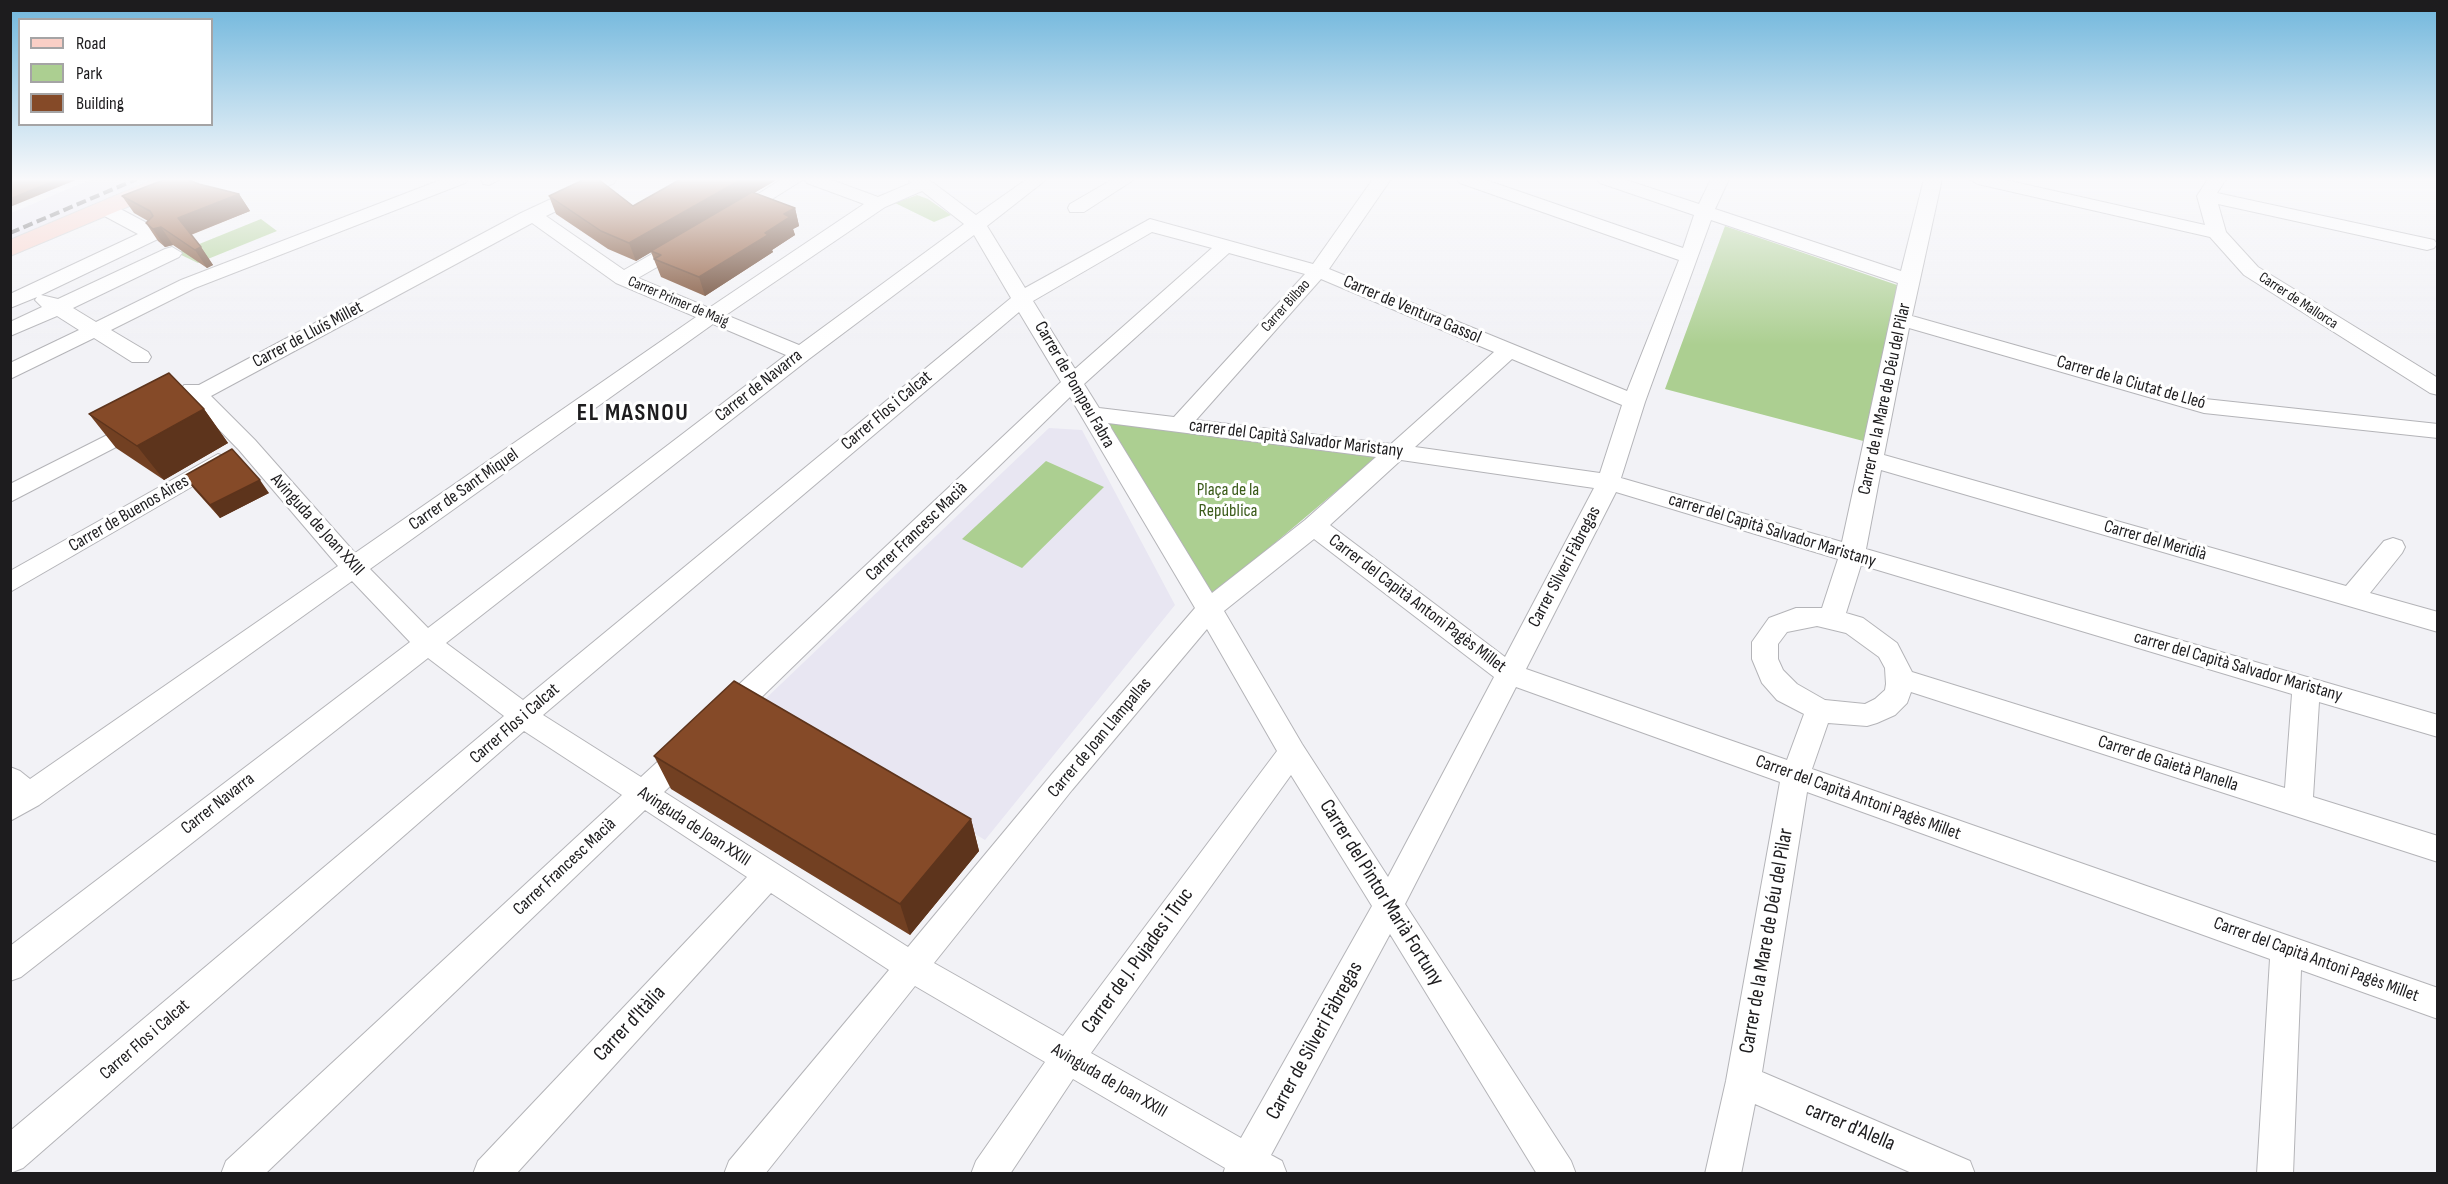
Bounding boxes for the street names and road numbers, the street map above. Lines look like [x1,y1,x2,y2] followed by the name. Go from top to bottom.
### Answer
[2255,269,2341,333] street label: Carrer de Mallorca
[1340,271,1484,349] street label: Carrer de Ventura Gassol
[625,273,731,331] street label: Carrer Primer de Maig
[1258,276,1314,336] street label: Carrer Bilbao
[249,297,367,373] street label: Carrer de Lluís Millet
[1854,301,1916,497] street label: Carrer de la Mare de Déu del Pilar
[1029,318,1119,452] street label: Carrer de Pompeu Fabra
[711,345,807,427] street label: Carrer de Navarra
[2054,351,2208,415] street label: Carrer de la Ciutat de Lleó
[837,367,937,455] street label: Carrer Flos i Calcat
[1188,415,1404,463] street label: carrer del Capità Salvador Maristany
[405,444,523,536] street label: Carrer de Sant Miquel
[265,469,369,581] street label: Avinguda de Joan XXIII
[65,471,193,557] street label: Carrer de Buenos Aires
[862,478,972,586] street label: Carrer Francesc Macià
[1666,489,1878,573] street label: carrer del Capità Salvador Maristany
[1524,503,1606,631] street label: Carrer Silveri Fàbregas
[2101,516,2209,566] street label: Carrer del Meridià
[1324,530,1510,678] street label: Carrer del Capità Antoni Pagès Millet
[2131,627,2345,707] street label: carrer del Capità Salvador Maristany
[1044,674,1156,802] street label: Carrer de Joan Llampallas
[466,679,564,769] street label: Carrer Flos i Calcat
[2095,731,2241,797] street label: Carrer de Gaietà Planella
[1752,751,1964,845] street label: Carrer del Capità Antoni Pagès Millet
[177,769,259,839] street label: Carrer Navarra
[634,783,754,871] street label: Avinguda de Joan XXIII
[1313,795,1449,991] street label: Carrer del Pintor Marià Fortuny
[509,814,621,920] street label: Carrer Francesc Macià
[1735,827,1799,1055] street label: Carrer de la Mare de Déu del Pilar
[1077,883,1199,1039] street label: Carrer de J. Pujades i Truc
[2210,913,2422,1007] street label: Carrer del Capità Antoni Pagès Millet
[1261,958,1369,1124] street label: Carrer de Silveri Fàbregas
[589,981,671,1067] street label: Carrer d'Itàlia
[96,995,194,1085] street label: Carrer Flos i Calcat
[1047,1039,1171,1123] street label: Avinguda de Joan XXIII
[1801,1097,1899,1157] street label: carrer d'Alella

